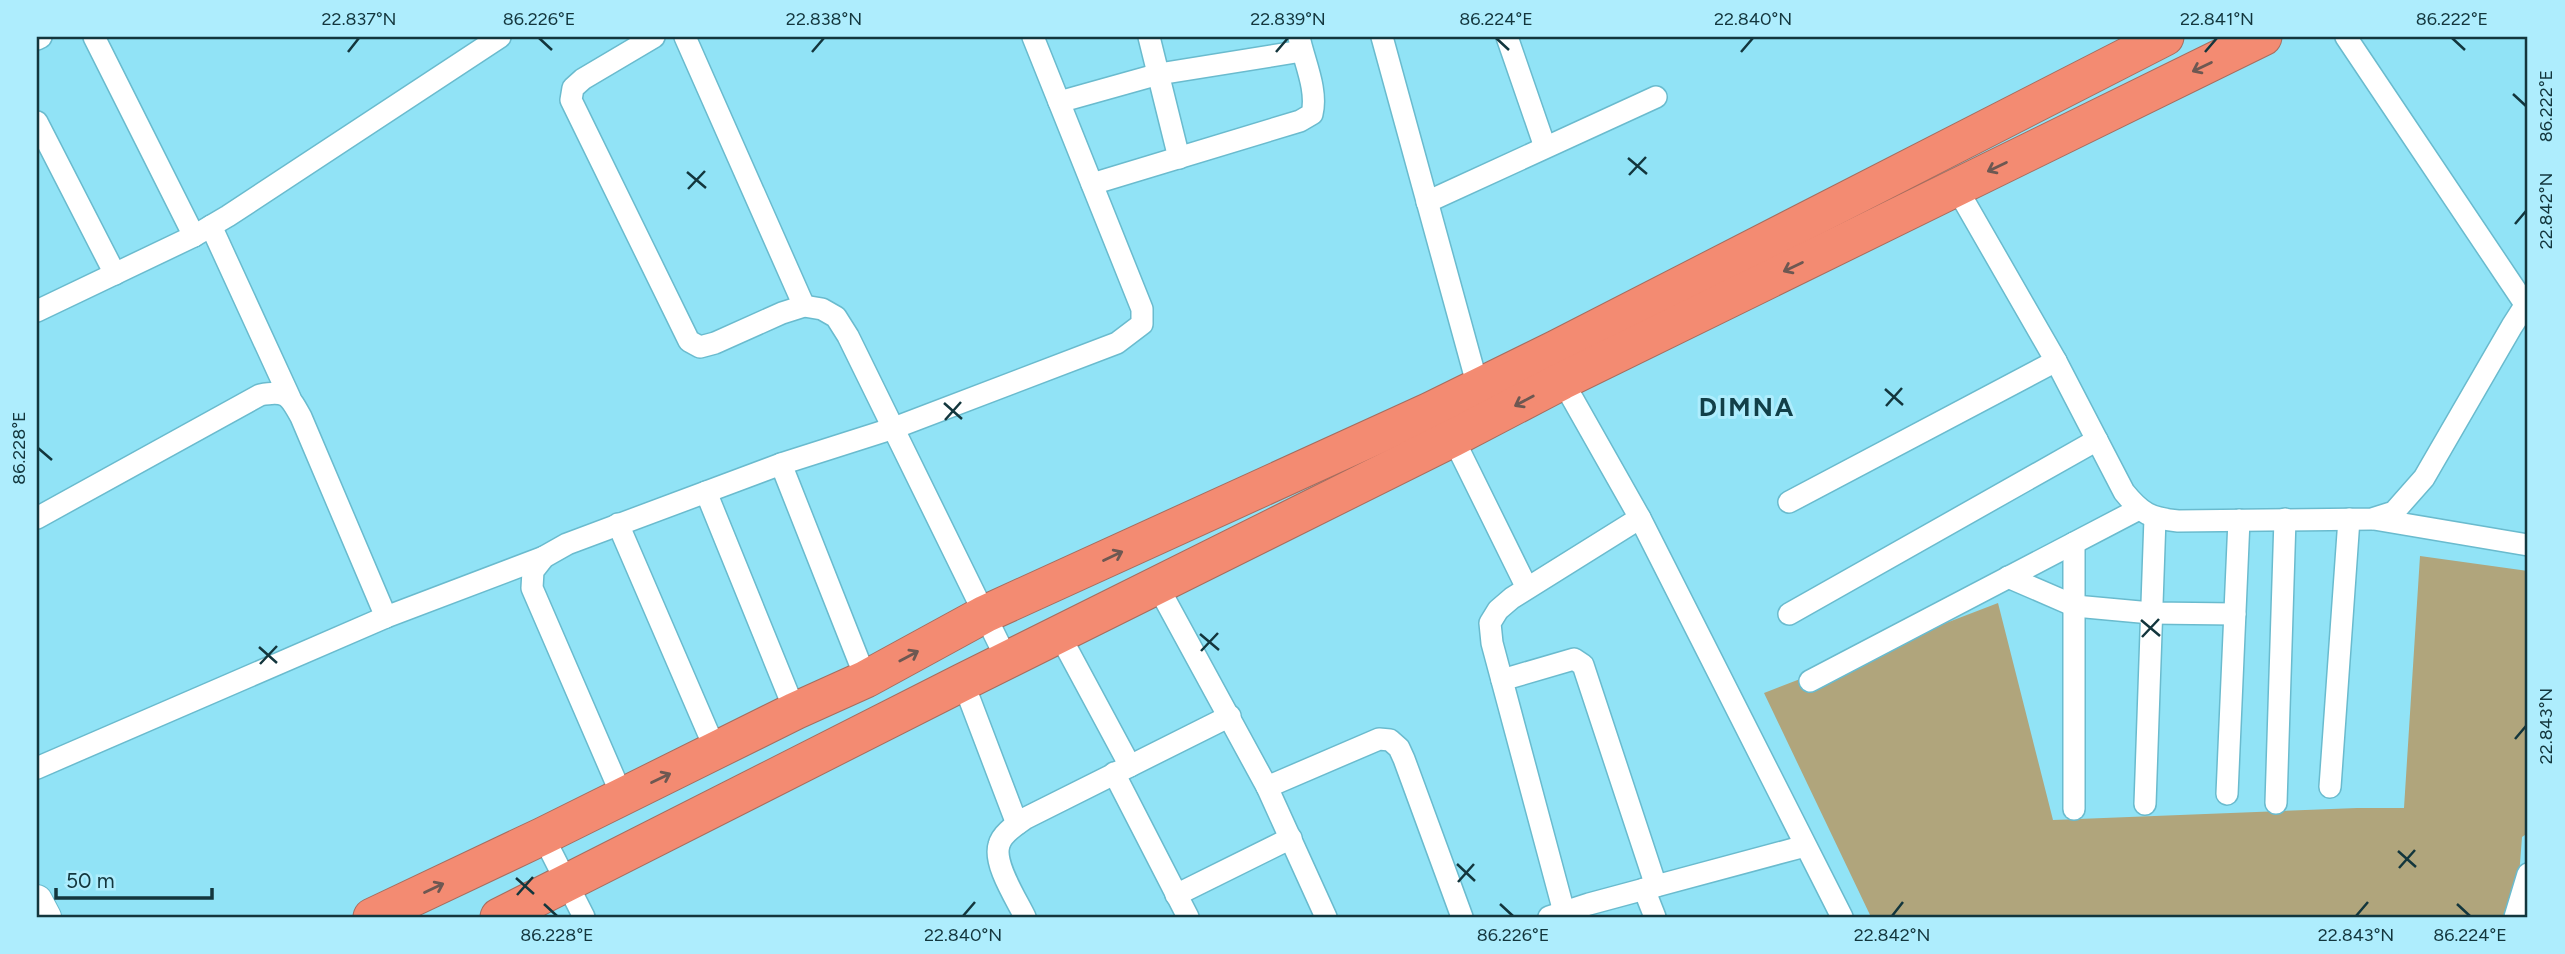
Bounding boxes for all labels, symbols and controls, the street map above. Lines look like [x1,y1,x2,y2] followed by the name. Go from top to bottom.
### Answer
[322,8,396,30] text: 22.837°N
[503,8,575,30] text: 86.226°E
[786,8,862,30] text: 22.838°N
[1250,8,1326,30] text: 22.839°N
[1459,8,1533,30] text: 86.224°E
[1714,8,1792,30] text: 22.840°N
[2180,8,2254,30] text: 22.841°N
[2416,8,2488,30] text: 86.222°E
[2192,60,2213,74] one-way arrow
[2535,70,2557,142] text: 86.222°E
[1987,160,2008,174] one-way arrow
[2535,173,2557,249] text: 22.842°N
[1783,260,1804,274] one-way arrow
[1699,391,1795,423] district label: DIMNA
[1514,394,1534,408] one-way arrow
[8,411,30,485] text: 86.228°E
[1102,549,1123,562] one-way arrow
[898,649,919,662] one-way arrow
[2535,688,2557,764] text: 22.843°N
[650,771,671,784] one-way arrow
[56,856,212,900] scale bar
[66,868,115,893] text: 50 m
[423,881,444,894] one-way arrow
[520,924,594,946] text: 86.228°E
[924,924,1002,946] text: 22.840°N
[1477,924,1549,946] text: 86.226°E
[1854,924,1930,946] text: 22.842°N
[2318,924,2394,946] text: 22.843°N
[2433,924,2507,946] text: 86.224°E

